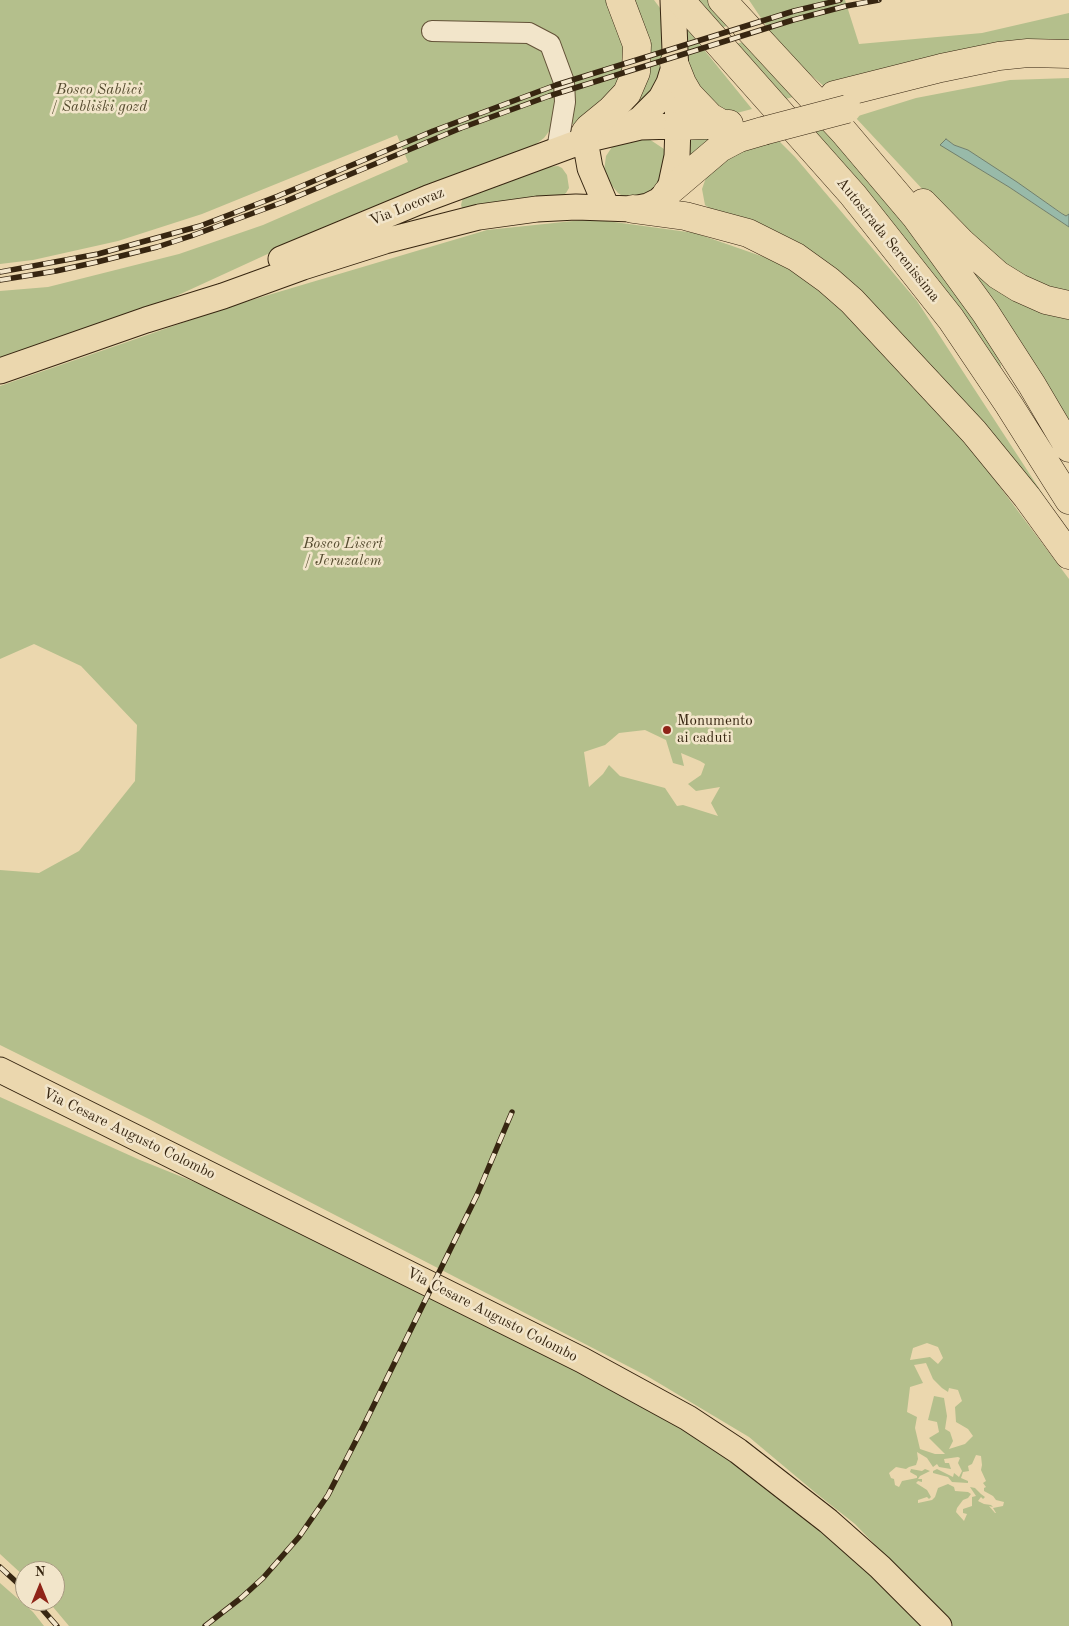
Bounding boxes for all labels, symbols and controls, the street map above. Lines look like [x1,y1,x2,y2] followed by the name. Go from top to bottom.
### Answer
[51,81,147,116] park label: Bosco Sablici / Sabliški gozd
[832,174,944,306] street label: Autostrada Serenissima
[367,184,447,230] street label: Via Locovaz
[303,535,383,570] park label: Bosco Lisert / Jeruzalem
[677,712,753,747] place label: Monumento ai caduti
[661,724,673,736] marker: Monumento ai caduti
[40,1084,218,1184] street label: Via Cesare Augusto Colombo
[403,1264,581,1366] street label: Via Cesare Augusto Colombo
[15,1561,65,1611] north arrow
[35,1565,45,1579] text: N

